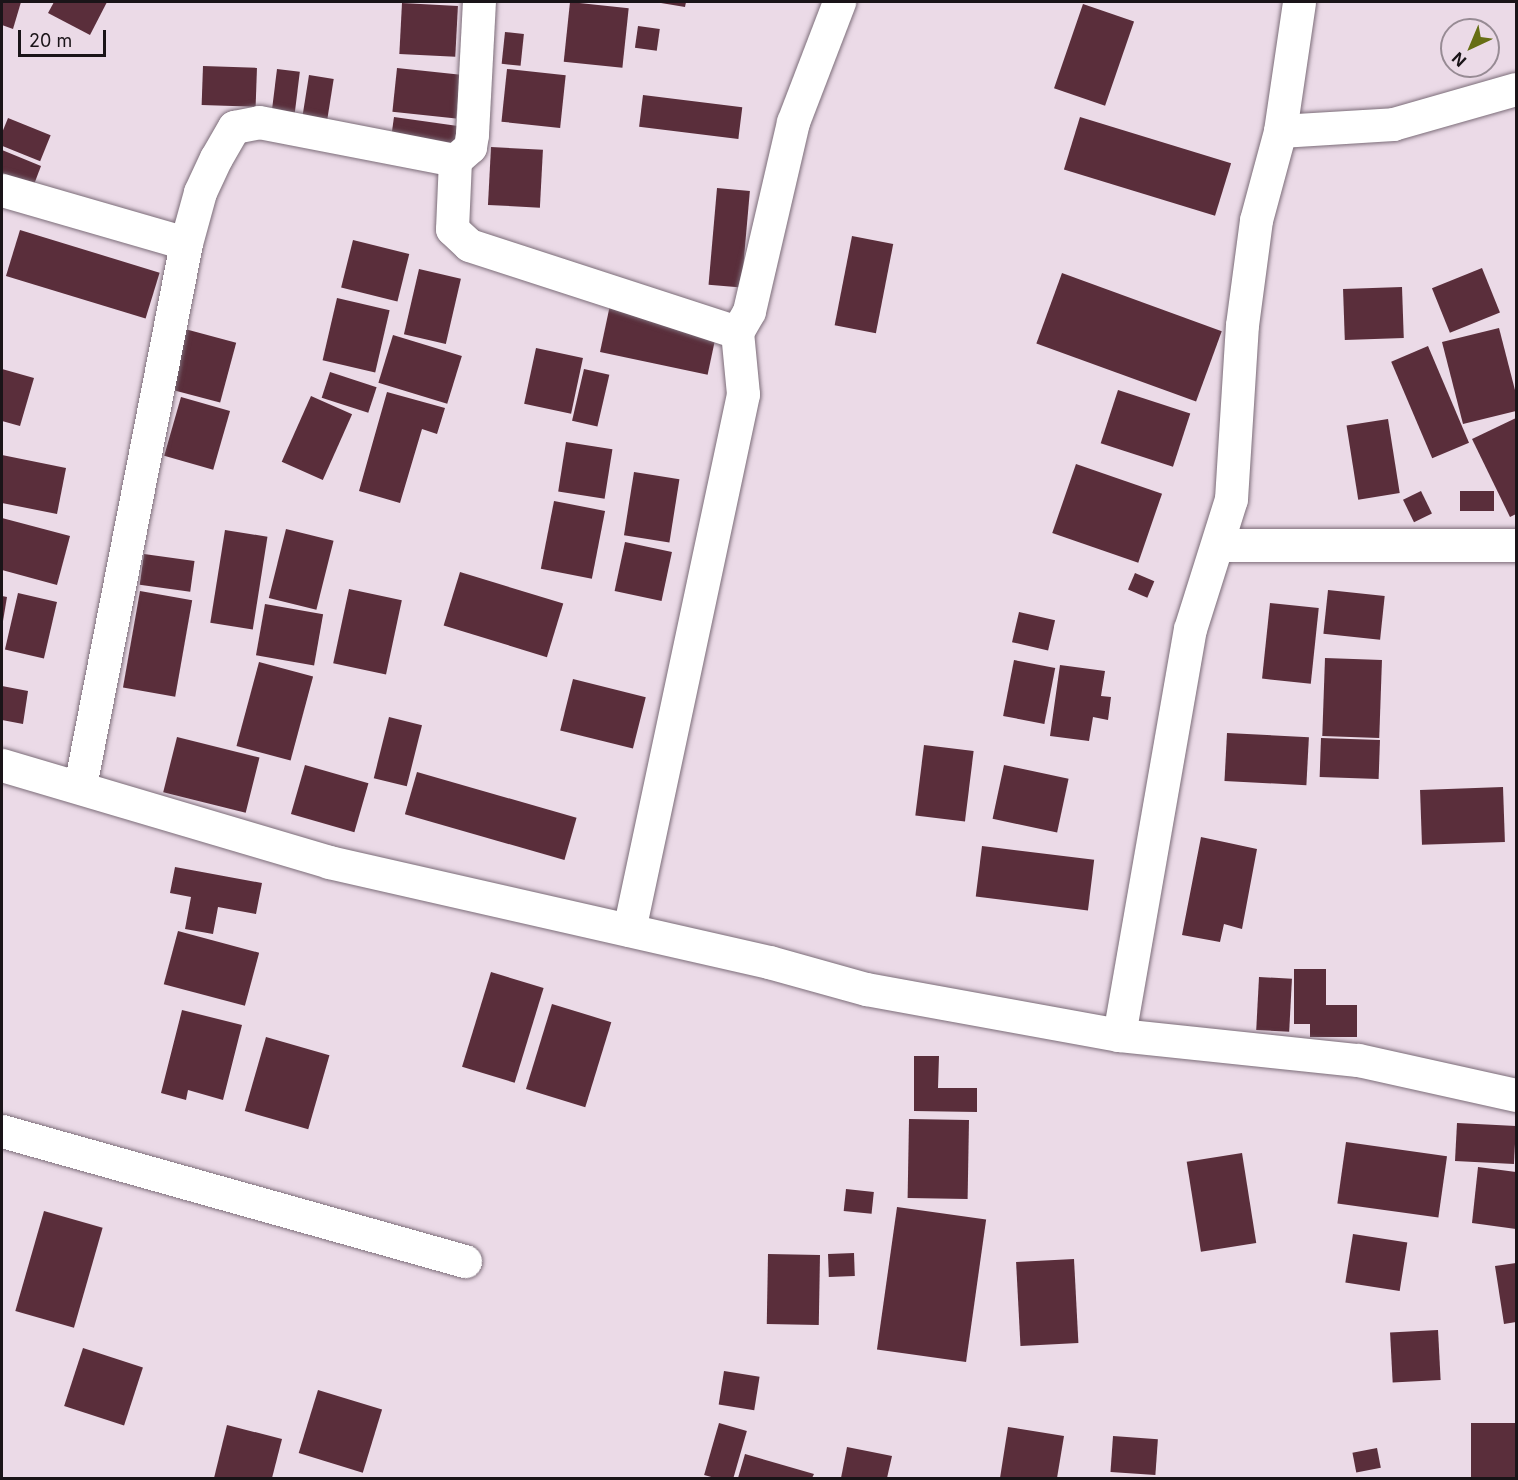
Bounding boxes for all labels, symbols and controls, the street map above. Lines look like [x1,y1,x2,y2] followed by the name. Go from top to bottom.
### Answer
[21,18,110,56] scale bar
[1440,18,1500,78] north arrow
[29,30,72,51] text: 20 m
[1448,48,1470,71] text: N

